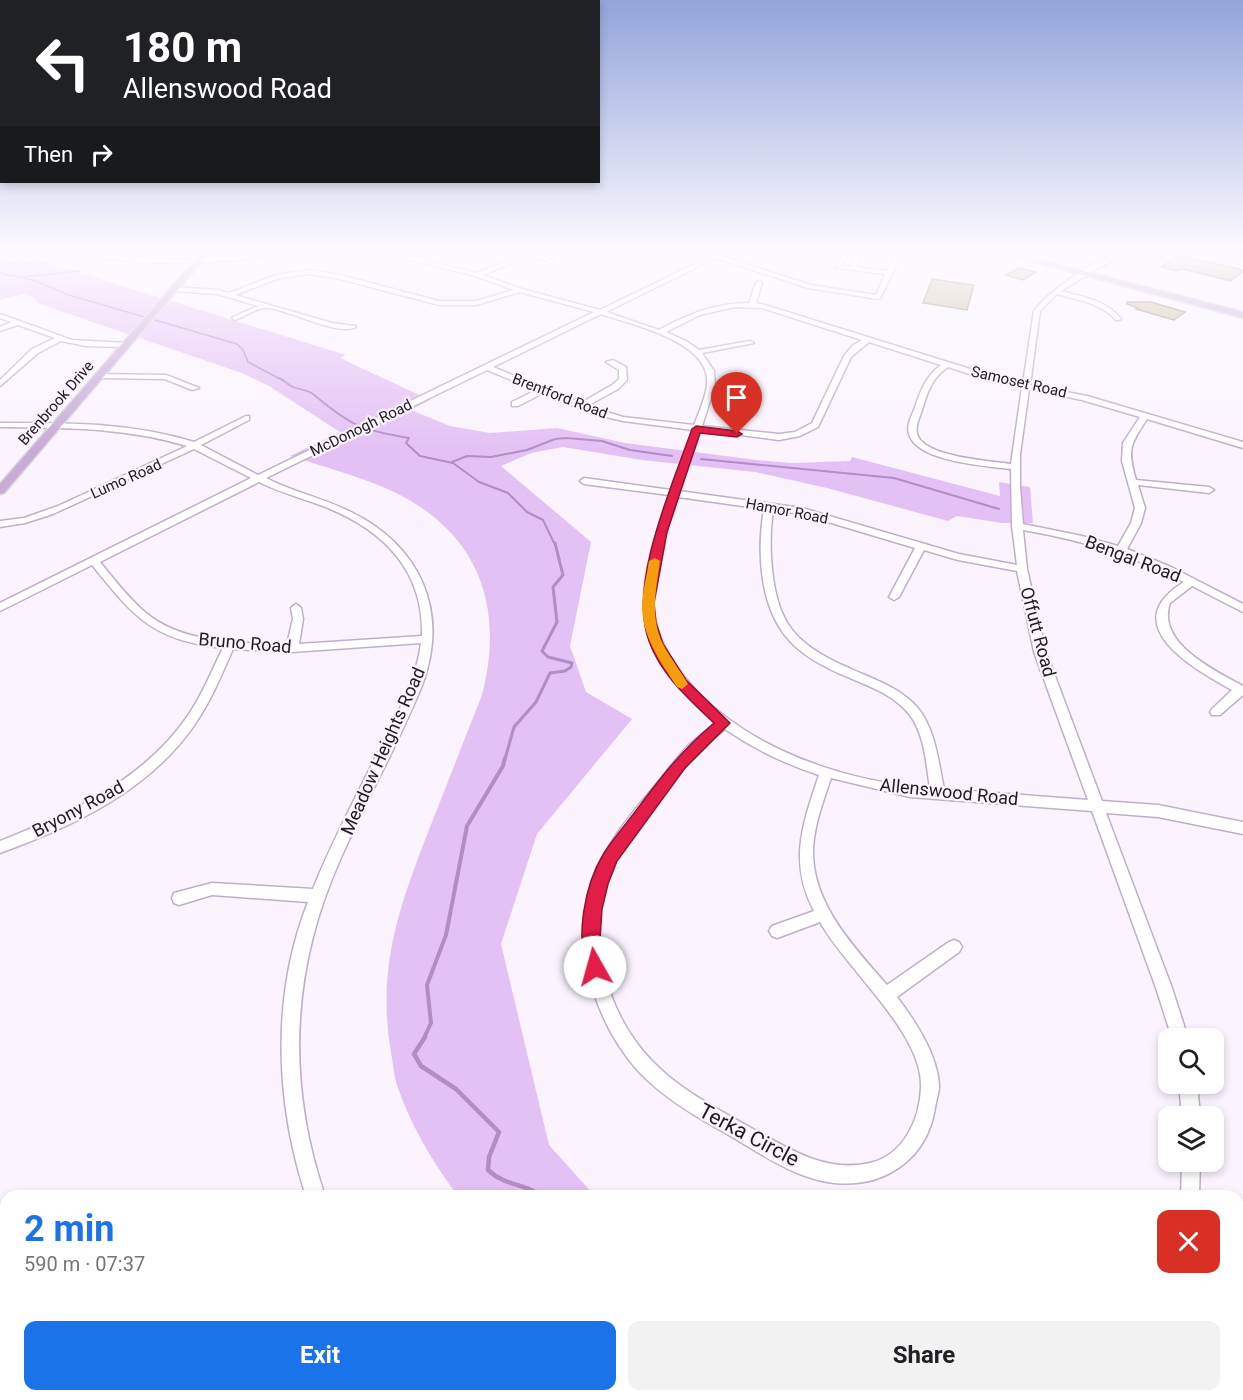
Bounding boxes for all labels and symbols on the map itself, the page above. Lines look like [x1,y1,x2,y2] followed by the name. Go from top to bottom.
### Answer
[14,357,98,449] street label: Brenbrook Drive
[969,362,1069,402] street label: Samoset Road
[510,370,610,422] street label: Brentford Road
[711,372,762,434] pin
[307,396,415,460] street label: McDonogh Road
[88,455,164,503] street label: Lumo Road
[744,494,830,528] street label: Hamor Road
[1082,531,1184,586] street label: Bengal Road
[1016,585,1061,679] street label: Offutt Road
[198,628,292,657] street label: Bruno Road
[336,664,429,838] street label: Meadow Heights Road
[879,774,1019,809] street label: Allenswood Road
[29,776,127,841] street label: Bryony Road
[563,935,627,999] position arrow
[695,1099,803,1171] street label: Terka Circle

